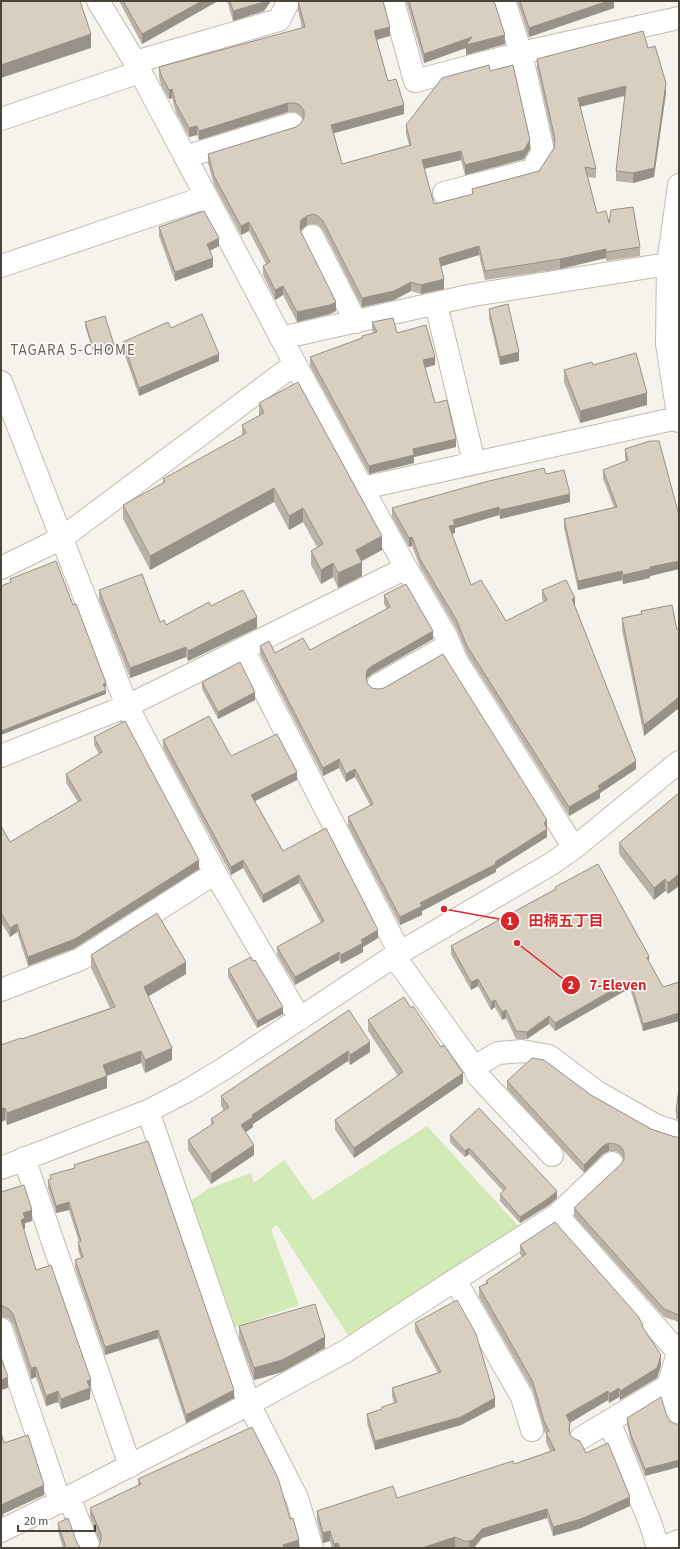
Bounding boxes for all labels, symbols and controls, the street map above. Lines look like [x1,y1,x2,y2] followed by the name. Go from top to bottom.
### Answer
[10,340,136,361] district label: TAGARA 5-CHOME
[500,908,611,935] callout: 田柄五丁目
[528,911,604,932] text: 田柄五丁目
[507,913,513,930] text: 1
[561,971,654,998] callout: 7-Eleven
[589,975,647,996] text: 7-Eleven
[568,977,574,994] text: 2
[18,1507,95,1533] scale bar
[24,1513,48,1530] text: 20 m

